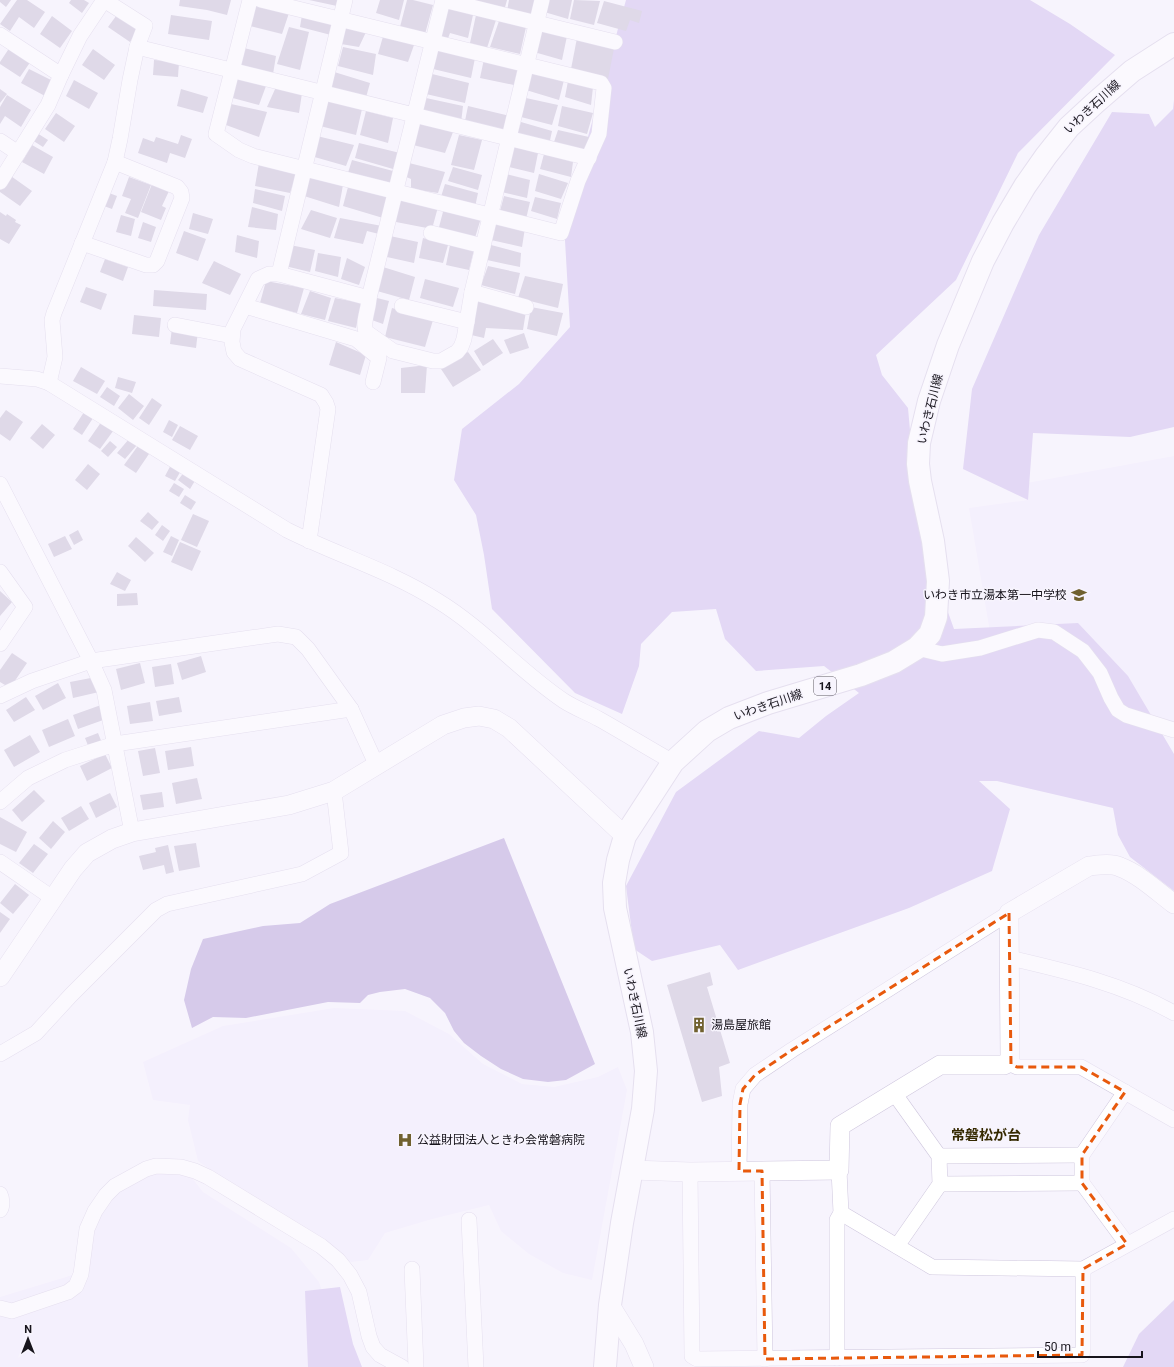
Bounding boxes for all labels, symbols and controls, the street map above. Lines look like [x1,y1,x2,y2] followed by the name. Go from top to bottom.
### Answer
[1061,77,1123,137] street label: いわき石川線
[914,372,946,446] street label: いわき石川線
[1070,586,1088,604] school or university icon: いわき市立湯本第一中学校
[923,588,1067,602] place label: いわき市立湯本第一中学校
[814,677,836,695] road number: 14
[732,687,804,723] street label: いわき石川線
[621,966,649,1040] street label: いわき石川線
[690,1016,708,1034] building icon: 湯島屋旅館
[711,1018,771,1032] place label: 湯島屋旅館
[951,1127,1021,1143] district label: 常磐松が台
[396,1131,414,1149] hospital icon: 公益財団法人ときわ会常磐病院
[417,1133,585,1147] place label: 公益財団法人ときわ会常磐病院
[8,1319,48,1359] north arrow
[24,1323,32,1336] text: N
[1038,1333,1142,1359] scale bar
[1044,1340,1071,1354] text: 50 m

